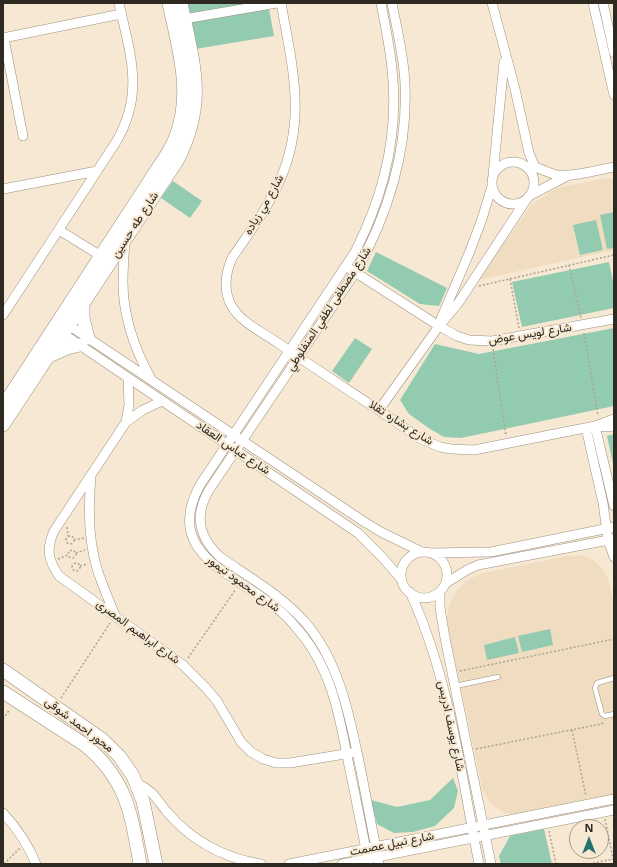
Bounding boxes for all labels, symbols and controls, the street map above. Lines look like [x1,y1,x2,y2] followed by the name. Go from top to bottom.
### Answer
[241,172,287,238] street label: شارع مي زياده
[108,189,162,261] street label: شارع طه حسين
[283,244,375,374] street label: شارع مصطفى لطفي المنفلوطي
[487,320,573,348] street label: شارع لويس عوض
[366,398,436,448] street label: شارع بشاره تقلا
[193,418,273,478] street label: شارع عباس العقاد
[203,553,283,615] street label: شارع محمود تيمور
[93,597,183,667] street label: شارع ابراهيم المصرى
[434,680,468,772] street label: شارع يوسف ادريس
[42,694,116,756] street label: محور احمد شوقى
[569,819,609,859] north arrow
[585,820,593,835] text: N
[349,829,435,859] street label: شارع نبيل عصمت

